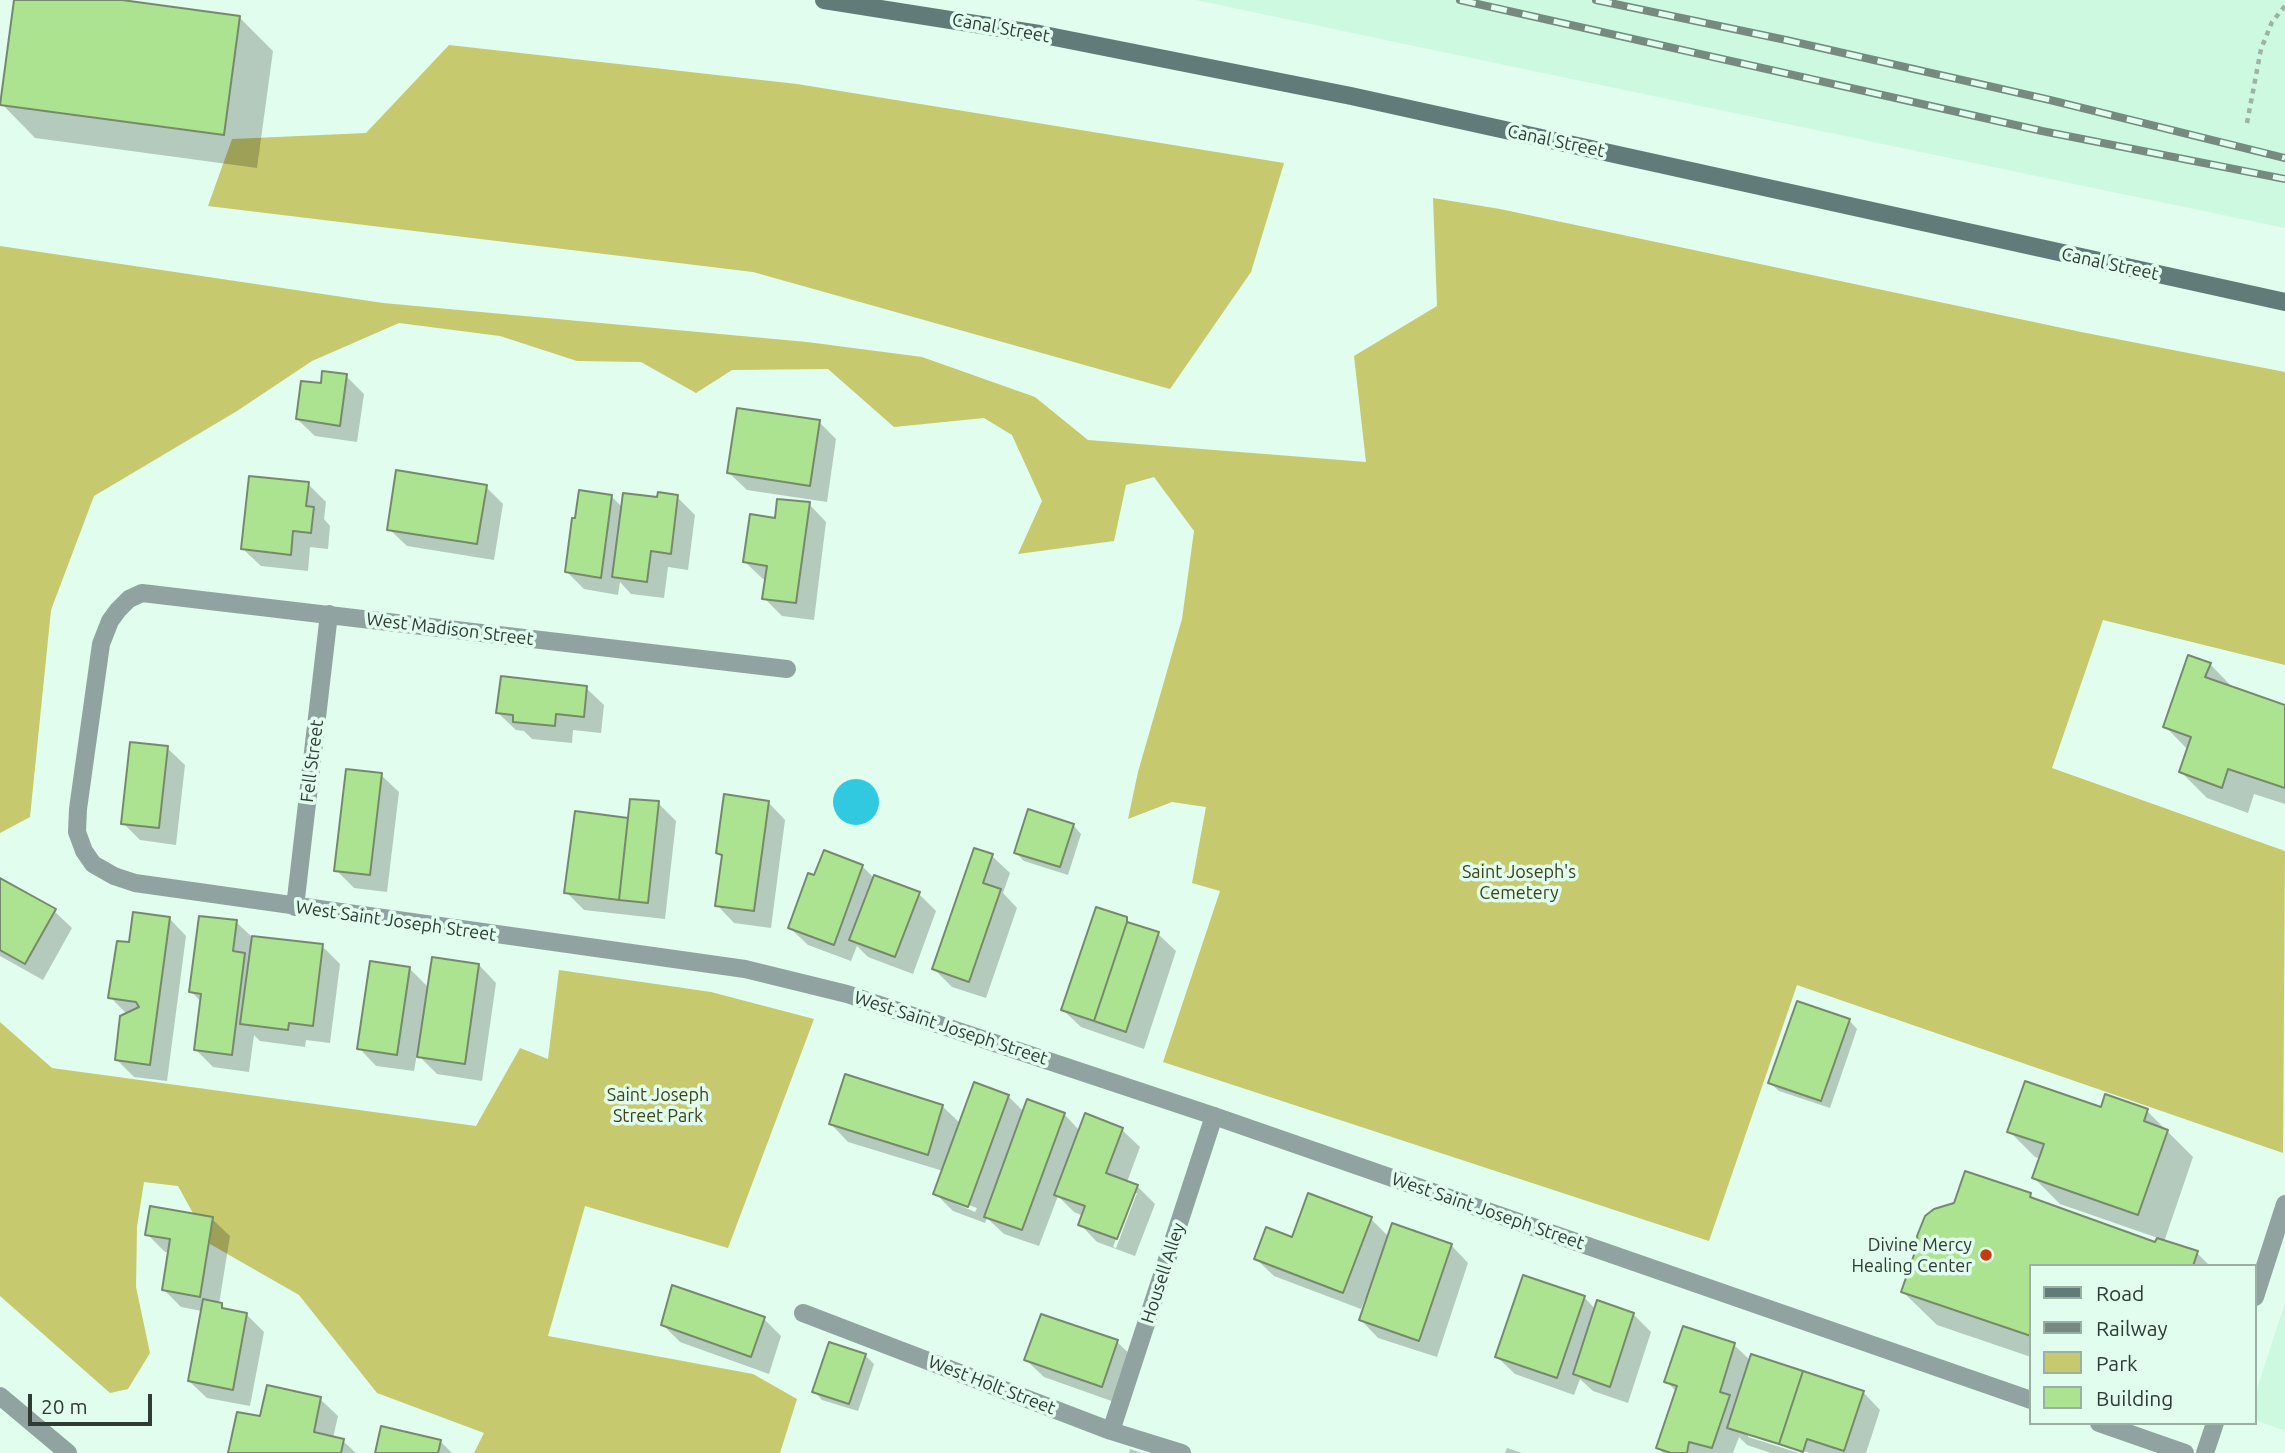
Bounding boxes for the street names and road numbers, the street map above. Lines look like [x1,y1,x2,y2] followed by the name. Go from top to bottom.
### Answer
[950,9,1052,47] street label: Canal Street
[1505,120,1607,162] street label: Canal Street
[2059,243,2161,285] street label: Canal Street
[365,608,535,650] street label: West Madison Street
[296,718,328,804] street label: Fell Street
[294,896,498,946] street label: West Saint Joseph Street
[852,986,1050,1070] street label: West Saint Joseph Street
[1389,1168,1587,1254] street label: West Saint Joseph Street
[1137,1220,1189,1326] street label: Housell Alley
[925,1351,1059,1419] street label: West Holt Street

